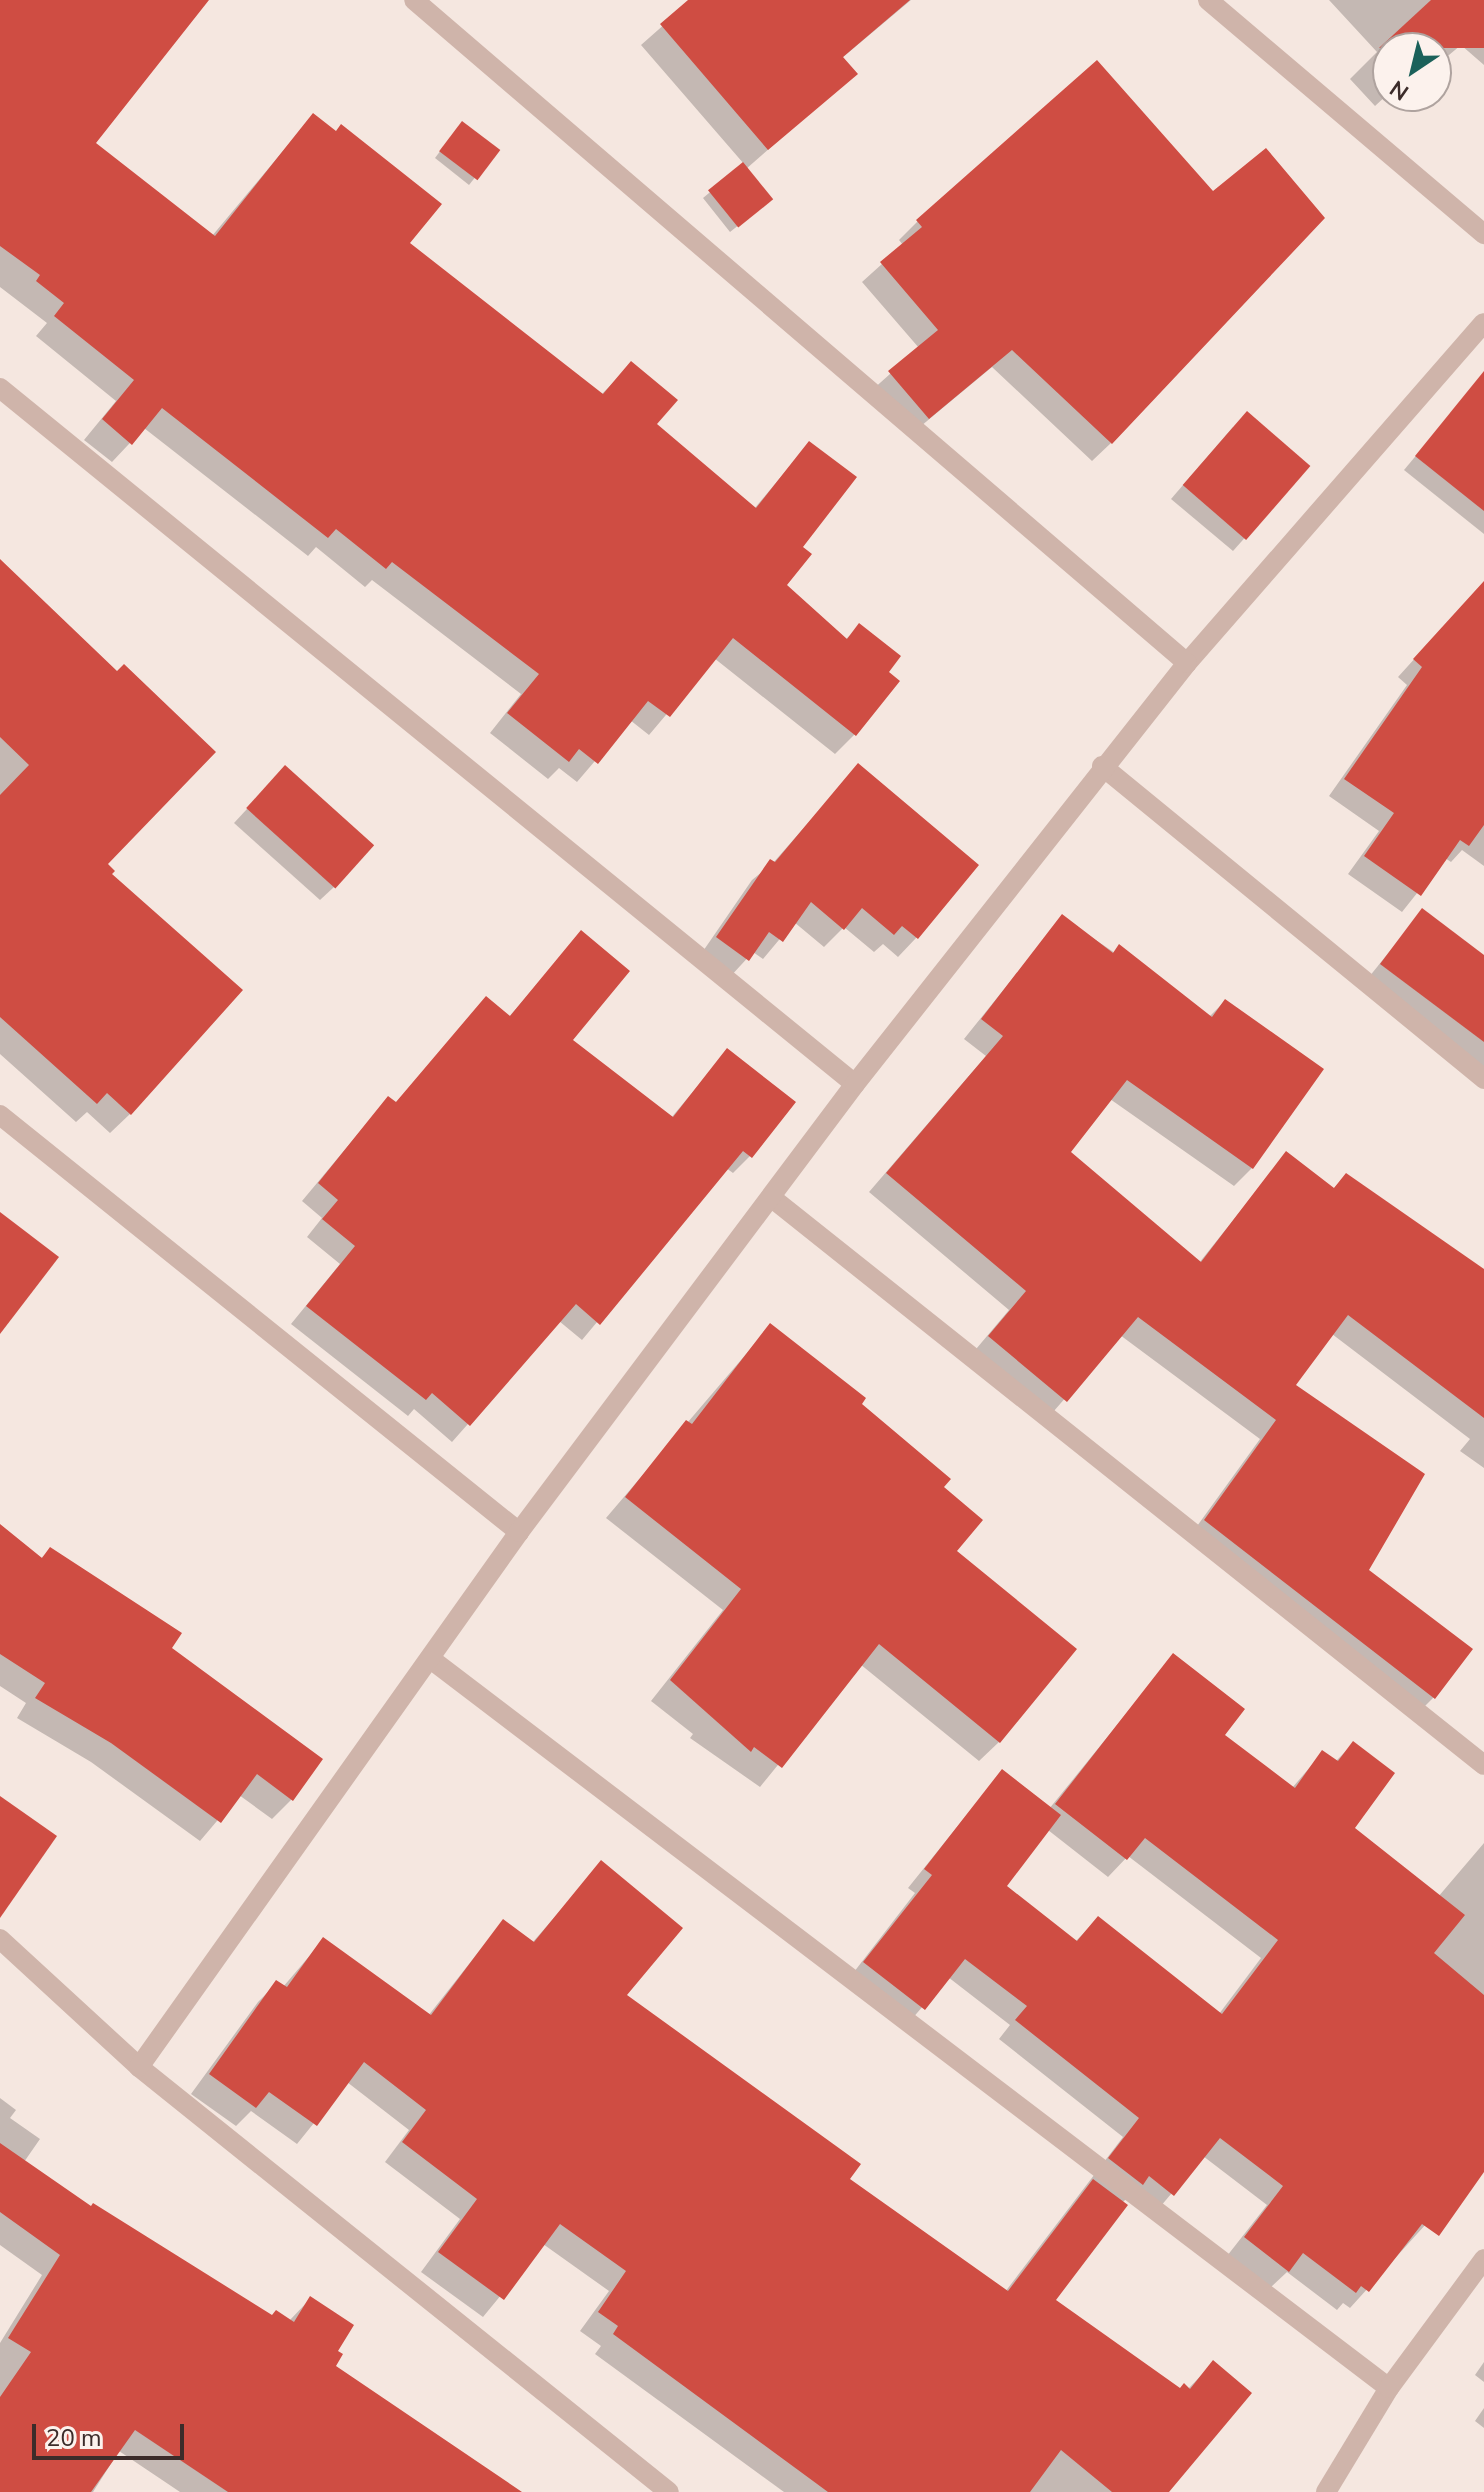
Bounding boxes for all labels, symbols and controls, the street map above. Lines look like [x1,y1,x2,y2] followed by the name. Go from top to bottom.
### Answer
[1372,32,1452,112] north arrow
[1384,73,1415,107] text: N
[36,2408,188,2458] scale bar
[46,2422,102,2454] text: 20 m

